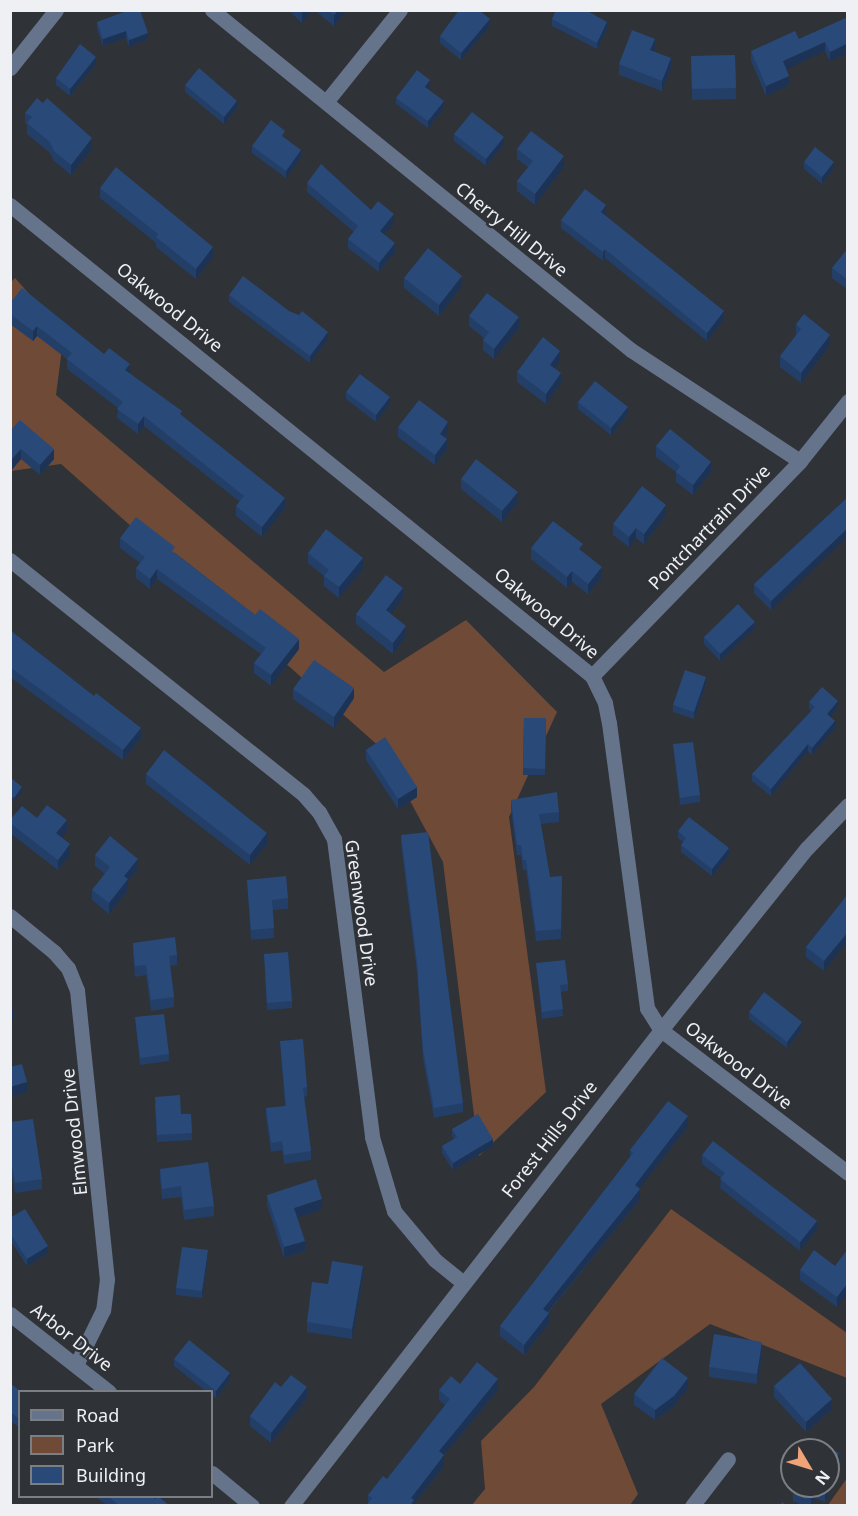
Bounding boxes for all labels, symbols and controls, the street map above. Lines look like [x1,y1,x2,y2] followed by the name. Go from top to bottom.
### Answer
[452,177,572,281] street label: Cherry Hill Drive
[113,258,227,356] street label: Oakwood Drive
[644,460,774,594] street label: Pontchartrain Drive
[490,563,604,663] street label: Oakwood Drive
[341,838,383,988] street label: Greenwood Drive
[681,1016,797,1114] street label: Oakwood Drive
[57,1067,91,1197] street label: Elmwood Drive
[497,1076,601,1202] street label: Forest Hills Drive
[27,1298,117,1376] street label: Arbor Drive
[18,1390,213,1498] legend
[76,1403,119,1427] text: Road
[76,1433,114,1457] text: Park
[780,1438,840,1498] north arrow
[76,1463,146,1487] text: Building
[810,1466,835,1490] text: N

